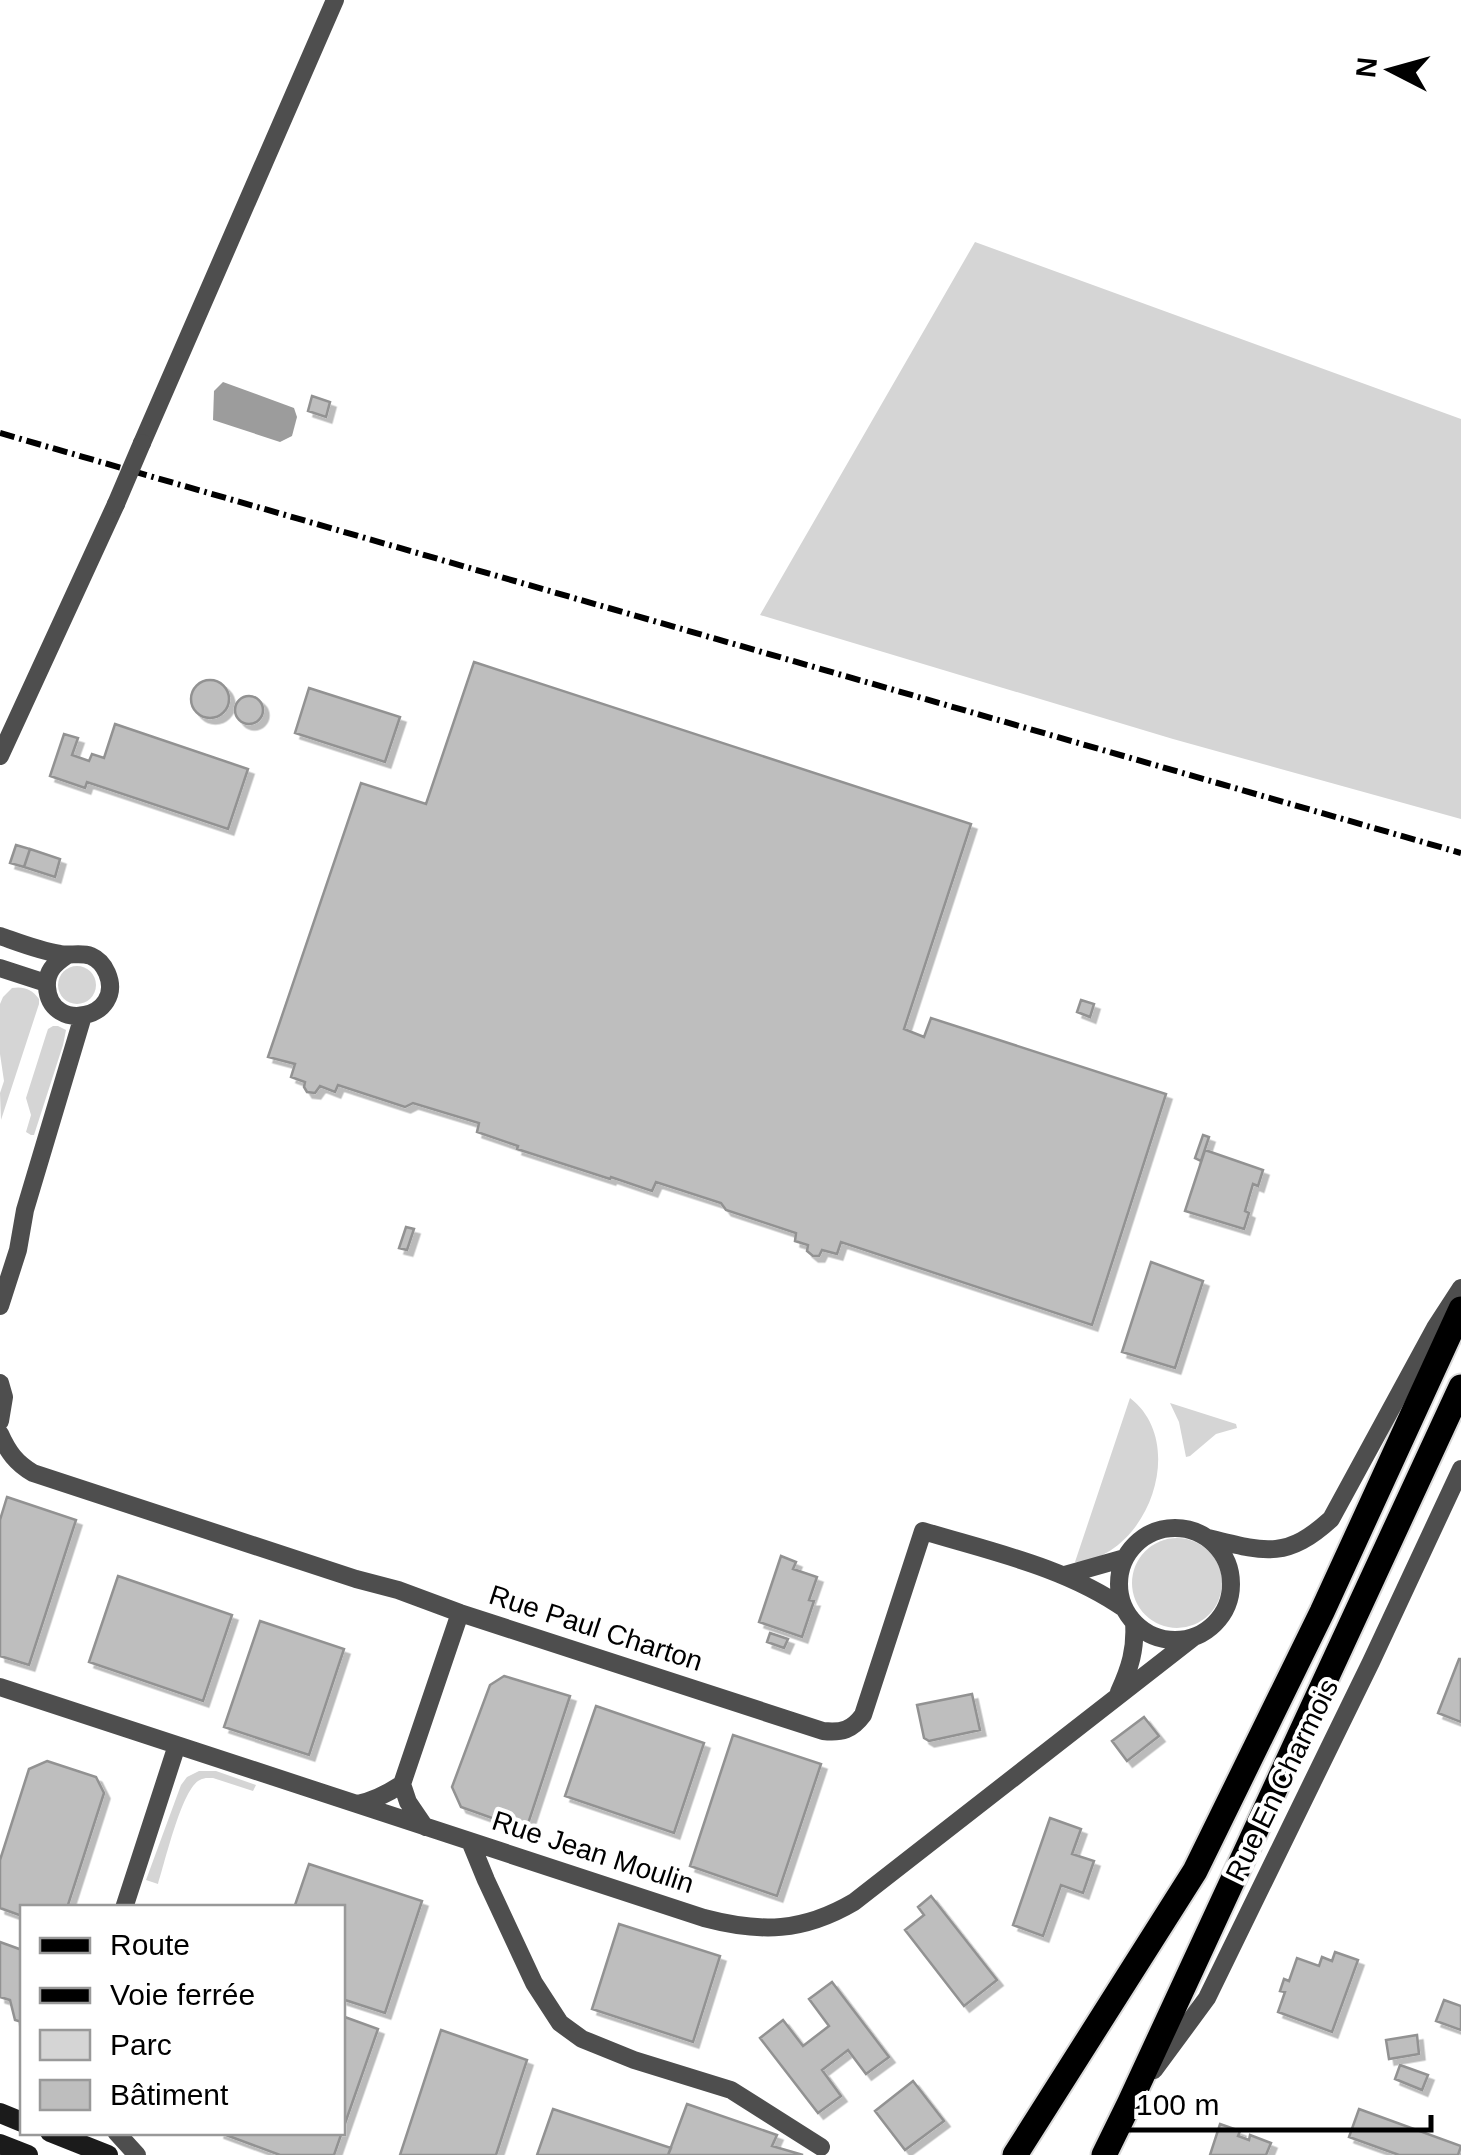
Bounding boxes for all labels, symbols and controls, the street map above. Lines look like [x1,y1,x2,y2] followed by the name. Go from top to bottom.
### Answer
[1341,20,1441,120] north arrow
[1350,56,1383,79] text: N
[485,1579,707,1677] street label: Rue Paul Charton
[1220,1674,1344,1886] street label: Rue En Charmois
[488,1805,698,1899] street label: Rue Jean Moulin
[20,1905,345,2135] legend
[110,1928,190,1961] text: Route
[110,1978,255,2011] text: Voie ferrée
[110,2028,172,2061] text: Parc
[1121,2070,1431,2132] scale bar
[110,2078,229,2111] text: Bâtiment
[1136,2088,1219,2121] text: 100 m

